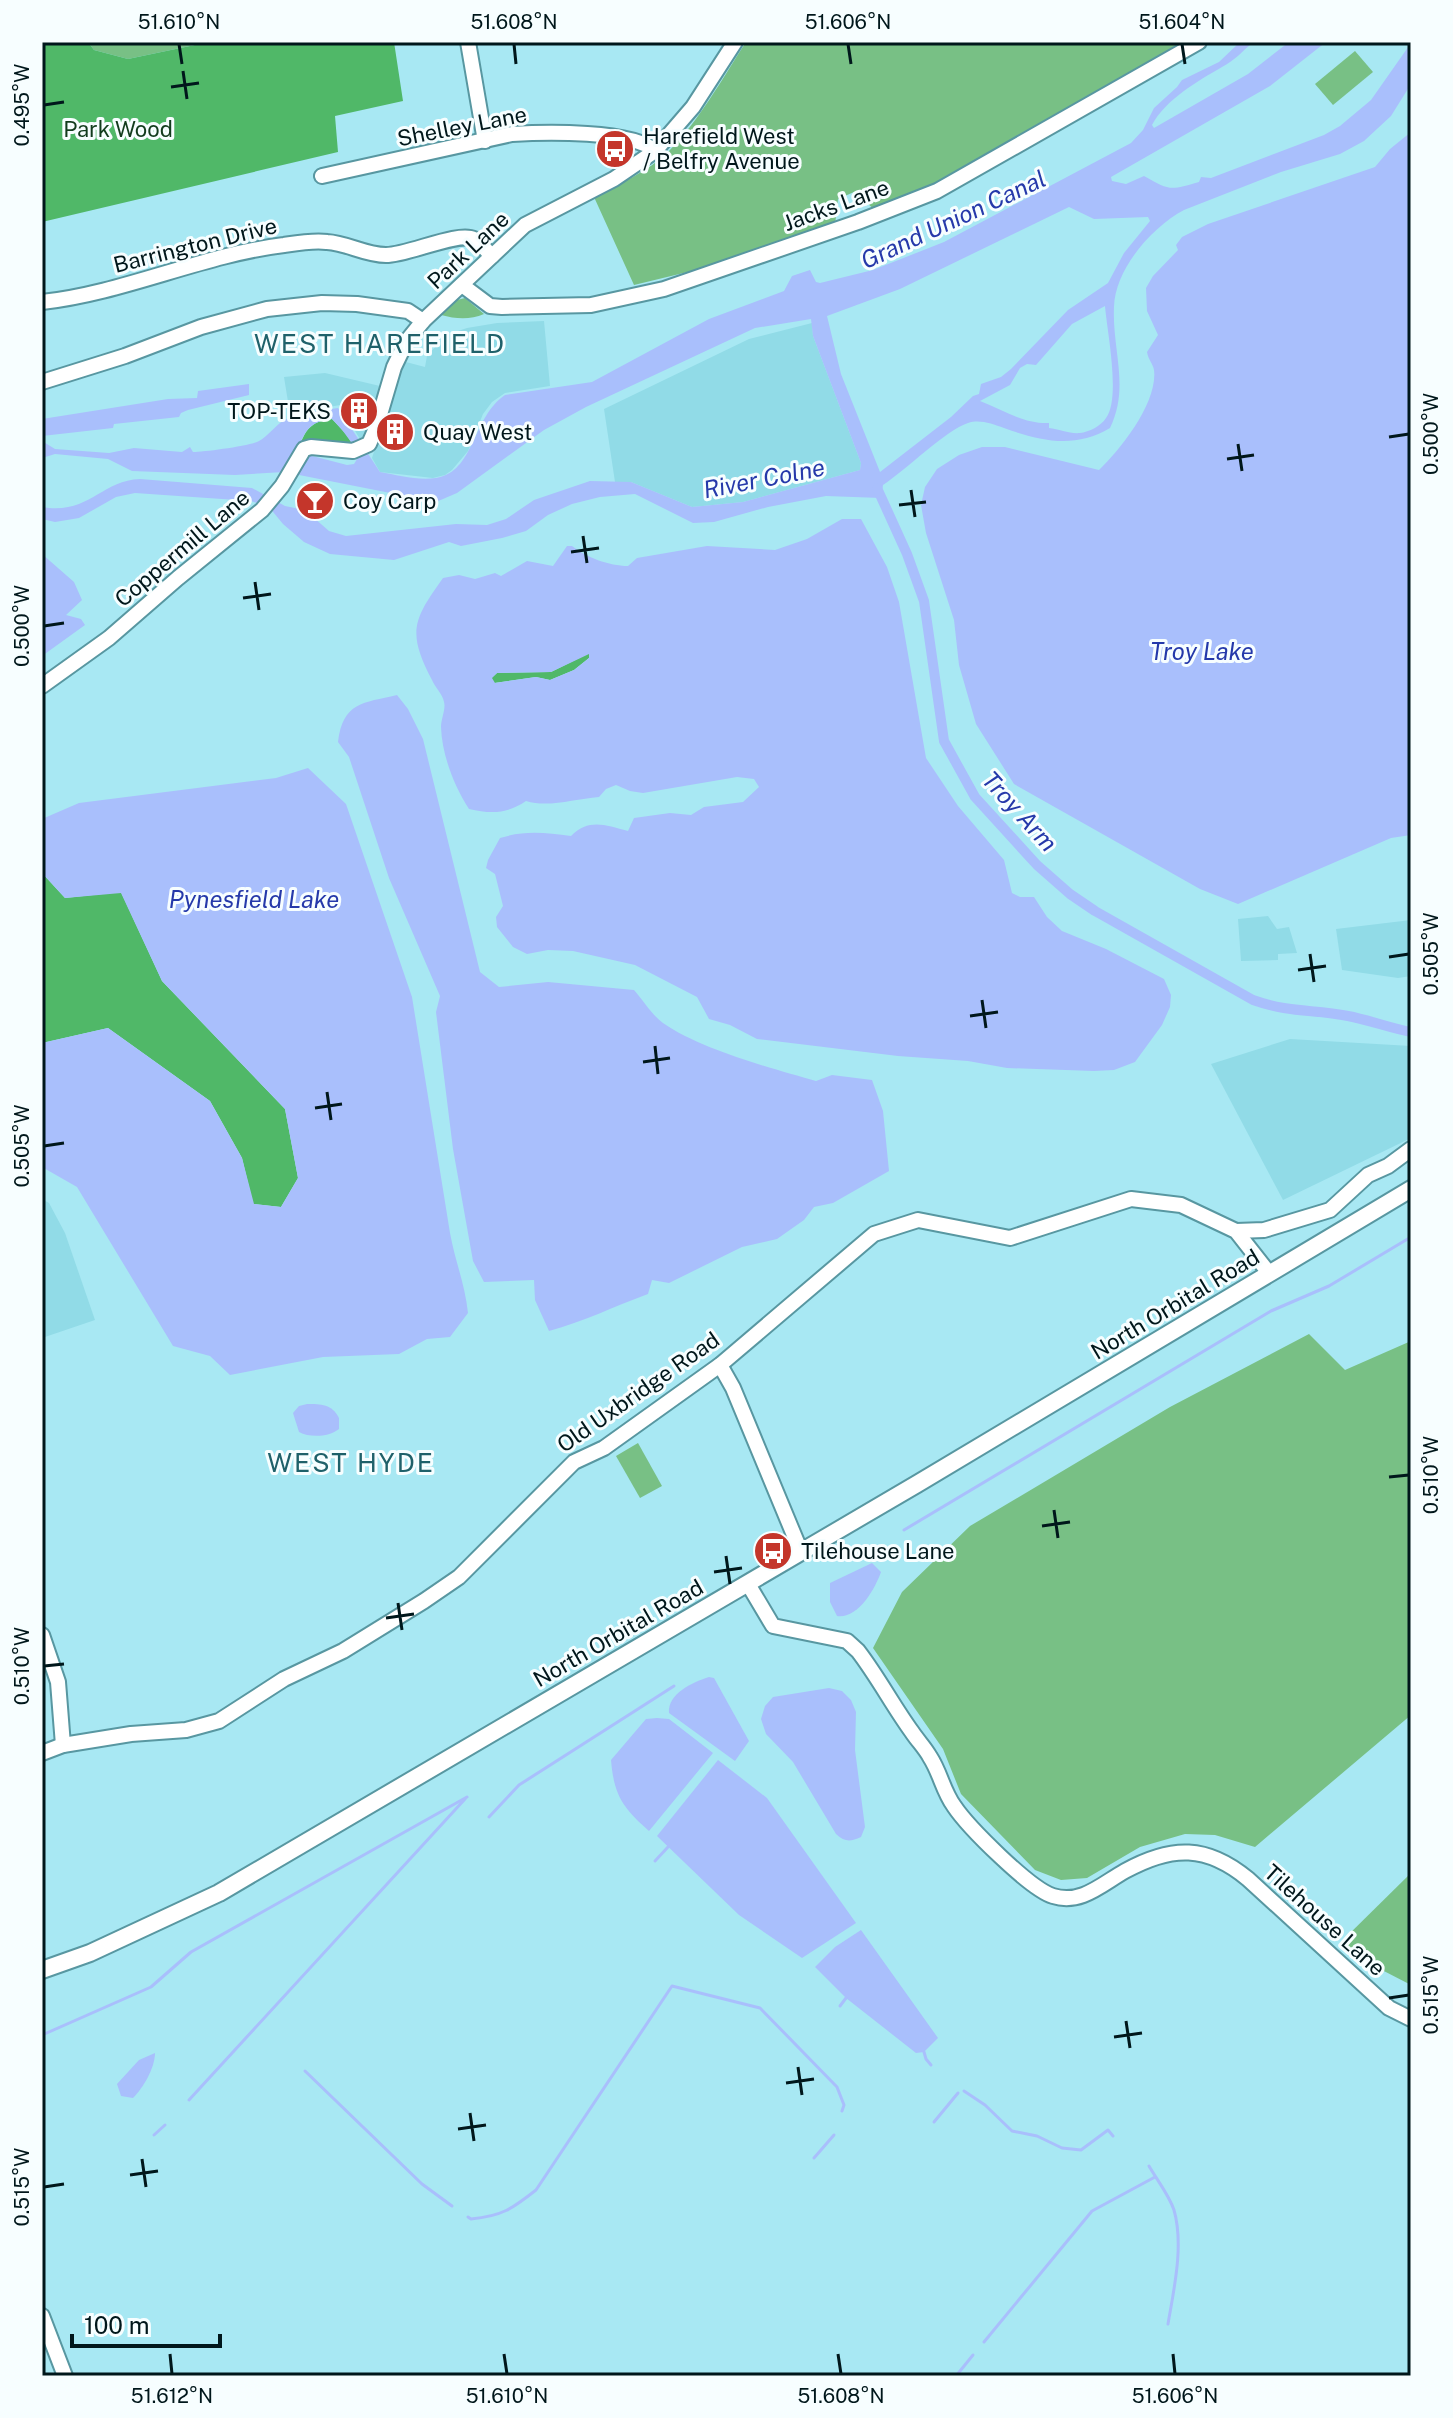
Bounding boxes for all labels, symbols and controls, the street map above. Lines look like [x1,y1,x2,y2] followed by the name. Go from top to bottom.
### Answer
[138,10,220,34] text: 51.610°N
[470,10,558,34] text: 51.608°N
[805,10,891,34] text: 51.606°N
[1139,10,1225,34] text: 51.604°N
[10,64,34,146] text: 0.495°W
[395,101,529,151] street label: Shelley Lane
[63,116,173,142] park label: Park Wood
[643,123,800,174] place label: Harefield West / Belfry Avenue
[594,128,636,170] bus stop icon: Harefield West / Belfry Avenue
[856,164,1050,274] water label: Grand Union Canal
[780,174,892,236] street label: Jacks Lane
[422,206,514,294] street label: Park Lane
[111,212,279,278] street label: Barrington Drive
[254,328,506,359] district label: WEST HAREFIELD
[338,390,380,432] building icon: TOP-TEKS
[1419,393,1443,475] text: 0.500°W
[227,398,331,424] place label: TOP-TEKS
[374,411,416,453] building icon: Quay West
[423,419,532,445] place label: Quay West
[701,453,827,503] water label: River Colne
[294,480,336,522] bar icon: Coy Carp
[109,484,255,612] street label: Coppermill Lane
[343,488,436,514] place label: Coy Carp
[10,585,34,667] text: 0.500°W
[1150,637,1254,665] water label: Troy Lake
[977,765,1063,857] water label: Troy Arm
[169,885,339,913] water label: Pynesfield Lake
[1419,913,1443,995] text: 0.505°W
[10,1105,34,1187] text: 0.505°W
[1086,1243,1264,1365] street label: North Orbital Road
[552,1326,724,1458] street label: Old Uxbridge Road
[1419,1436,1443,1514] text: 0.510°W
[267,1447,435,1478] district label: WEST HYDE
[752,1530,794,1572] bus stop icon: Tilehouse Lane
[801,1538,955,1564] place label: Tilehouse Lane
[528,1574,708,1692] street label: North Orbital Road
[10,1627,34,1705] text: 0.510°W
[1259,1859,1391,1981] street label: Tilehouse Lane
[1419,1956,1443,2034] text: 0.515°W
[10,2148,34,2226] text: 0.515°W
[72,2298,220,2348] scale bar
[84,2311,150,2339] text: 100 m
[131,2384,213,2408] text: 51.612°N
[466,2384,548,2408] text: 51.610°N
[797,2384,885,2408] text: 51.608°N
[1132,2384,1218,2408] text: 51.606°N

